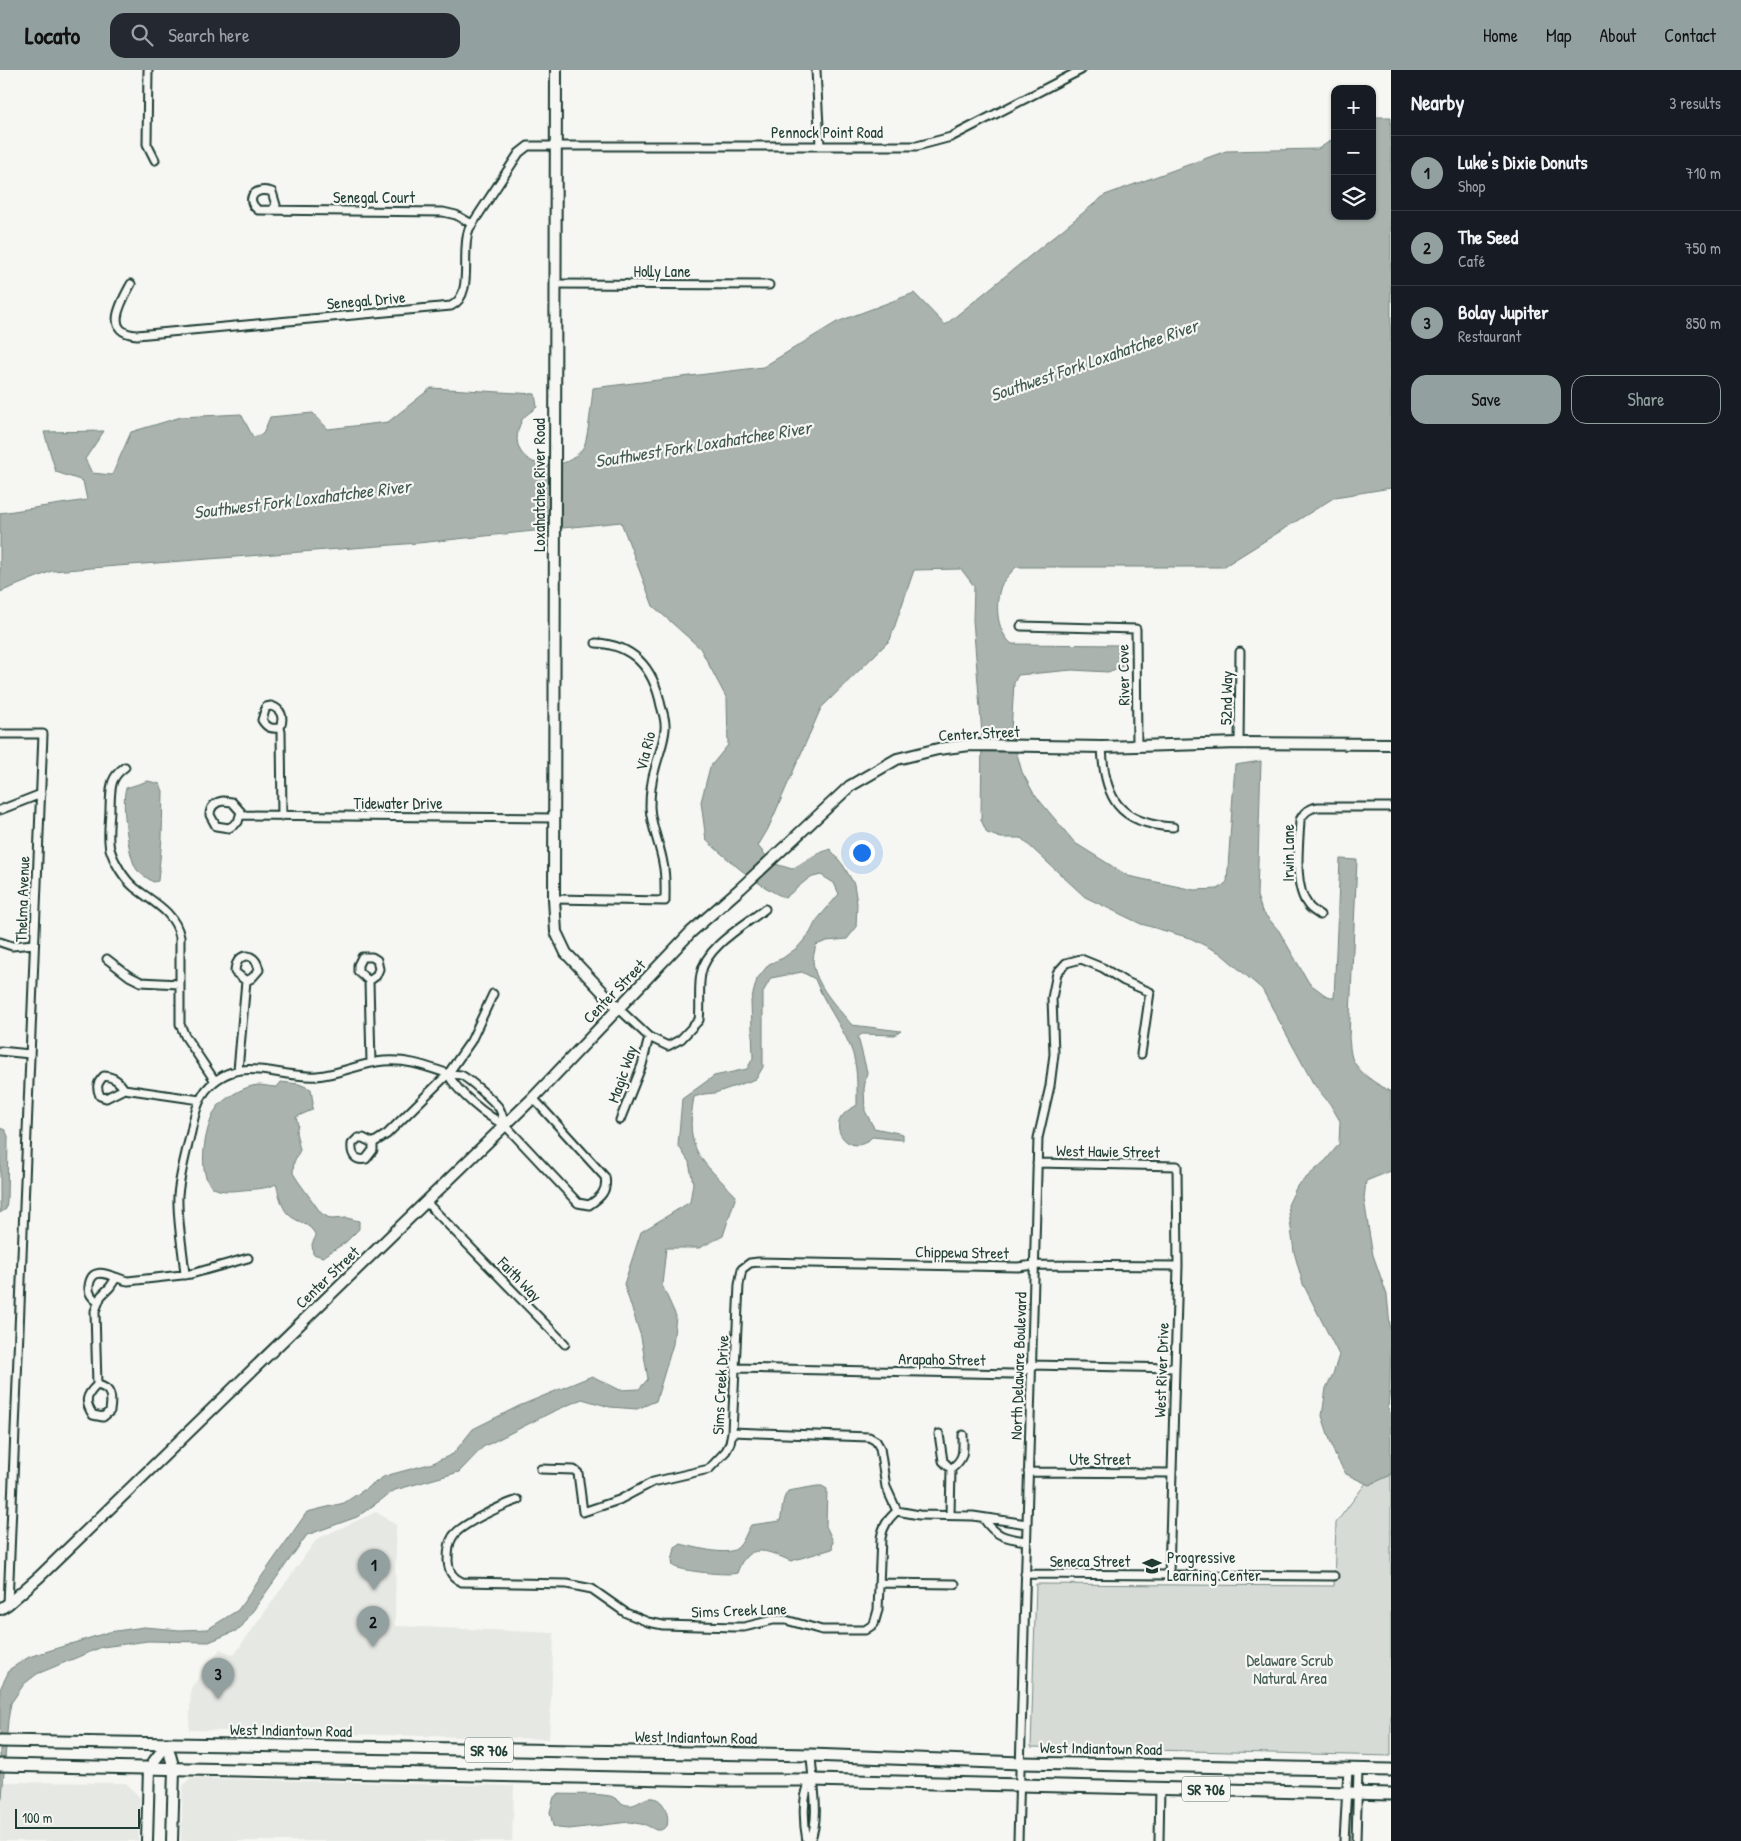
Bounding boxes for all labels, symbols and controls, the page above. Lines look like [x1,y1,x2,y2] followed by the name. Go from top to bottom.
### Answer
[110,13,460,58] search box
[25,19,80,51] text: Locato
[128,21,156,49] icon: search
[168,22,249,48] text: Search here
[1483,23,1518,48] text: Home
[1546,23,1571,48] text: Map
[1599,23,1636,48] text: About
[1664,23,1716,48] text: Contact
[1331,85,1376,220] map controls
[1331,85,1376,130] button: +
[1411,88,1464,117] text: Nearby
[1669,92,1721,114] text: 3 results
[771,121,883,143] street label: Pennock Point Road
[1331,130,1376,175] button: −
[1458,149,1588,175] text: Luke's Dixie Donuts
[1424,162,1430,184] text: 1
[1686,162,1721,184] text: 710 m
[1331,175,1376,220] button: layers
[1458,175,1485,197] text: Shop
[333,186,415,208] street label: Senegal Court
[1458,224,1518,250] text: The Seed
[1423,237,1431,259] text: 2
[1685,237,1721,259] text: 750 m
[1458,250,1485,272] text: Café
[633,260,691,282] street label: Holly Lane
[326,286,407,314] street label: Senegal Drive
[1458,299,1549,325] text: Bolay Jupiter
[987,312,1203,407] water label: Southwest Fork Loxahatchee River
[1423,312,1431,334] text: 3
[1686,312,1721,334] text: 850 m
[1458,325,1521,347] text: Restaurant
[1411,375,1561,424] button: Save
[1571,375,1721,424] button: Share
[593,414,815,473] water label: Southwest Fork Loxahatchee River
[528,418,550,552] street label: Loxahatchee River Road
[192,473,414,525] water label: Southwest Fork Loxahatchee River
[1111,643,1135,706] street label: River Cove
[1215,670,1237,725] street label: 52nd Way
[938,720,1021,746] street label: Center Street
[630,728,661,773] street label: Via Rio
[353,792,443,814] street label: Tidewater Drive
[1277,824,1299,882] street label: Irwin Lane
[849,840,875,866] your location
[10,855,35,942] street label: Thelma Avenue
[578,954,650,1028] street label: Center Street
[602,1042,642,1106] street label: Magic Way
[1056,1139,1160,1163] street label: West Hawie Street
[915,1240,1010,1264] street label: Chippewa Street
[290,1241,364,1313] street label: Center Street
[492,1251,547,1306] street label: Faith Way
[1004,1292,1032,1440] street label: North Delaware Boulevard
[1148,1321,1174,1418] street label: West River Drive
[706,1334,734,1435] street label: Sims Creek Drive
[898,1347,986,1371] street label: Arapaho Street
[1069,1448,1131,1470] street label: Ute Street
[1167,1546,1261,1586] place label: Progressive Learning Center
[358,1549,390,1590] pin: 1
[1050,1550,1131,1572] street label: Seneca Street
[1141,1555,1163,1577] school or university icon: Progressive Learning Center
[691,1597,788,1623] street label: Sims Creek Lane
[357,1606,389,1647] pin: 2
[1246,1649,1334,1689] park label: Delaware Scrub Natural Area
[202,1658,234,1699] pin: 3
[230,1718,352,1742] street label: West Indiantown Road
[635,1725,757,1749] street label: West Indiantown Road
[1040,1736,1162,1760] street label: West Indiantown Road
[465,1738,513,1762] road number: SR 706
[1182,1776,1230,1802] road number: SR 706
[15,1806,140,1829] scale bar
[22,1808,52,1827] text: 100 m

